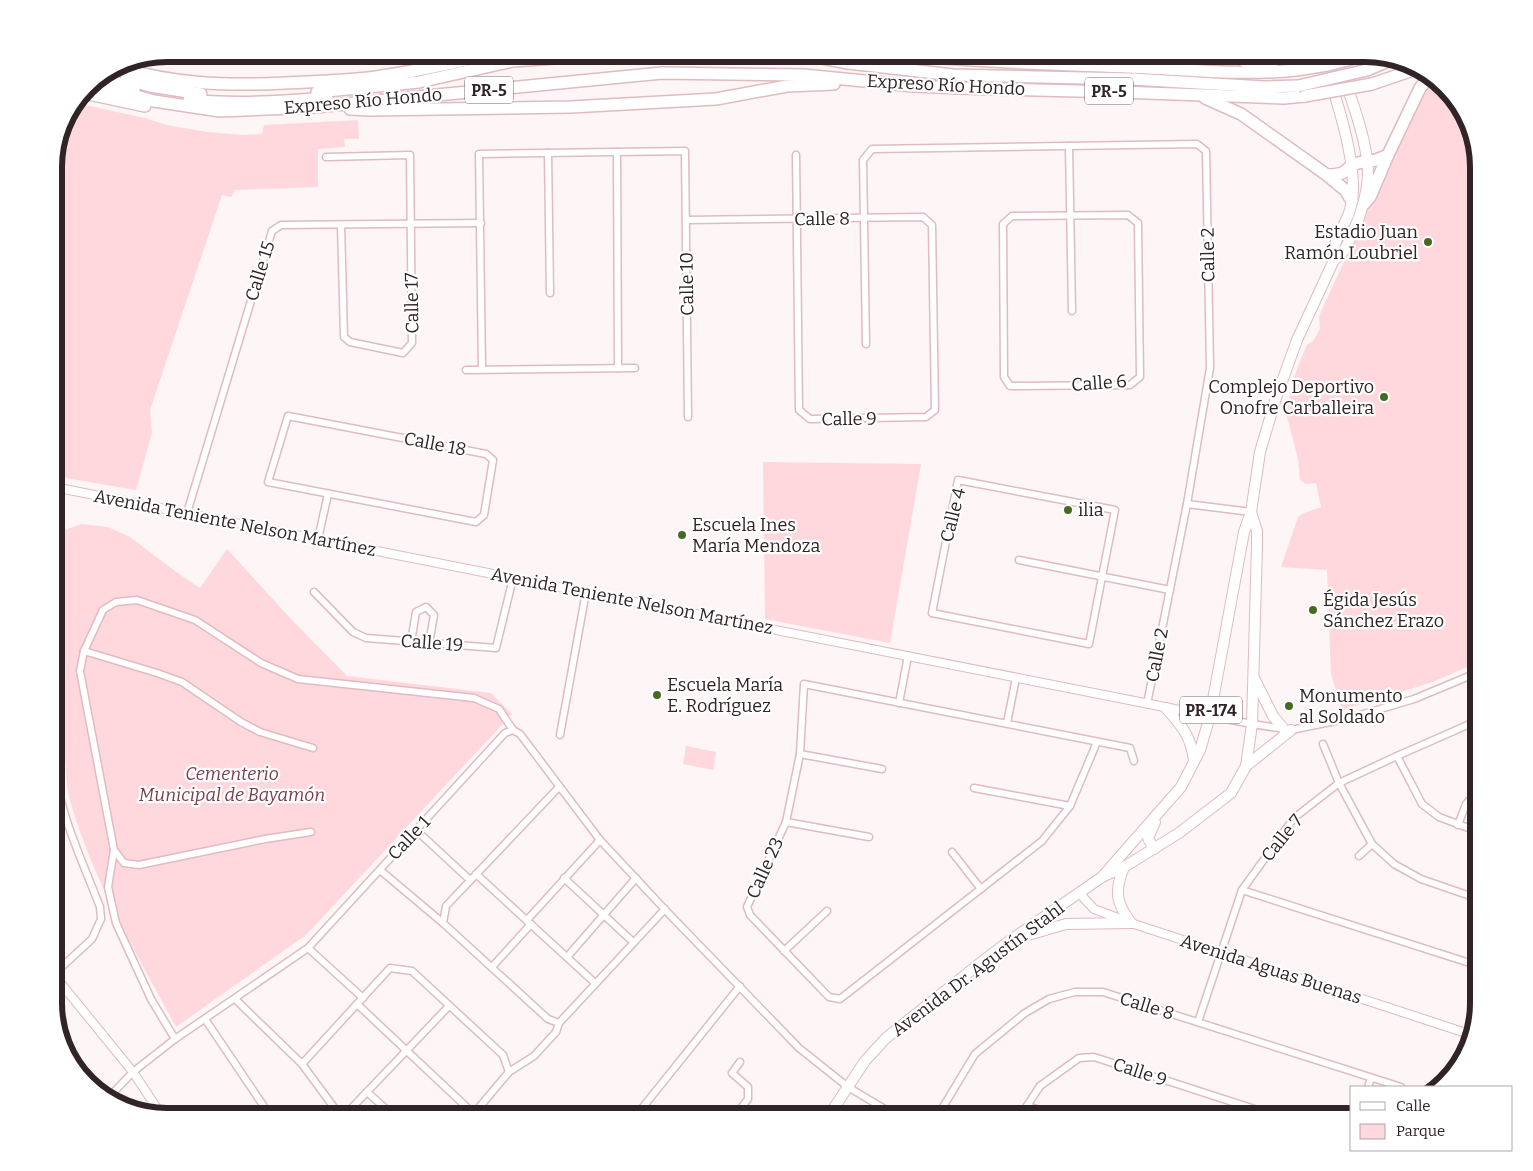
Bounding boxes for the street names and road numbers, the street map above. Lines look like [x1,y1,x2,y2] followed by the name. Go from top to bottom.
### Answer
[866,70,1026,100] street label: Expreso Río Hondo
[465,76,513,104] road number: PR-5
[1085,78,1133,104] road number: PR-5
[283,83,443,119] street label: Expreso Río Hondo
[794,208,850,230] street label: Calle 8
[1197,227,1219,283] street label: Calle 2
[240,238,280,304] street label: Calle 15
[675,252,699,316] street label: Calle 10
[400,272,424,334] street label: Calle 17
[1071,370,1127,396] street label: Calle 6
[821,408,877,430] street label: Calle 9
[402,427,468,461] street label: Calle 18
[92,485,378,561] street label: Avenida Teniente Nelson Martínez
[936,485,970,545] street label: Calle 4
[489,563,775,639] street label: Avenida Teniente Nelson Martínez
[1141,626,1173,684] street label: Calle 2
[400,630,464,656] street label: Calle 19
[1180,696,1242,724] road number: PR-174
[1256,810,1308,866] street label: Calle 7
[383,811,435,865] street label: Calle 1
[742,834,788,902] street label: Calle 23
[887,897,1069,1041] street label: Avenida Dr. Agustín Stahl
[1178,929,1364,1009] street label: Avenida Aguas Buenas
[1117,987,1177,1025] street label: Calle 8
[1110,1053,1170,1091] street label: Calle 9

